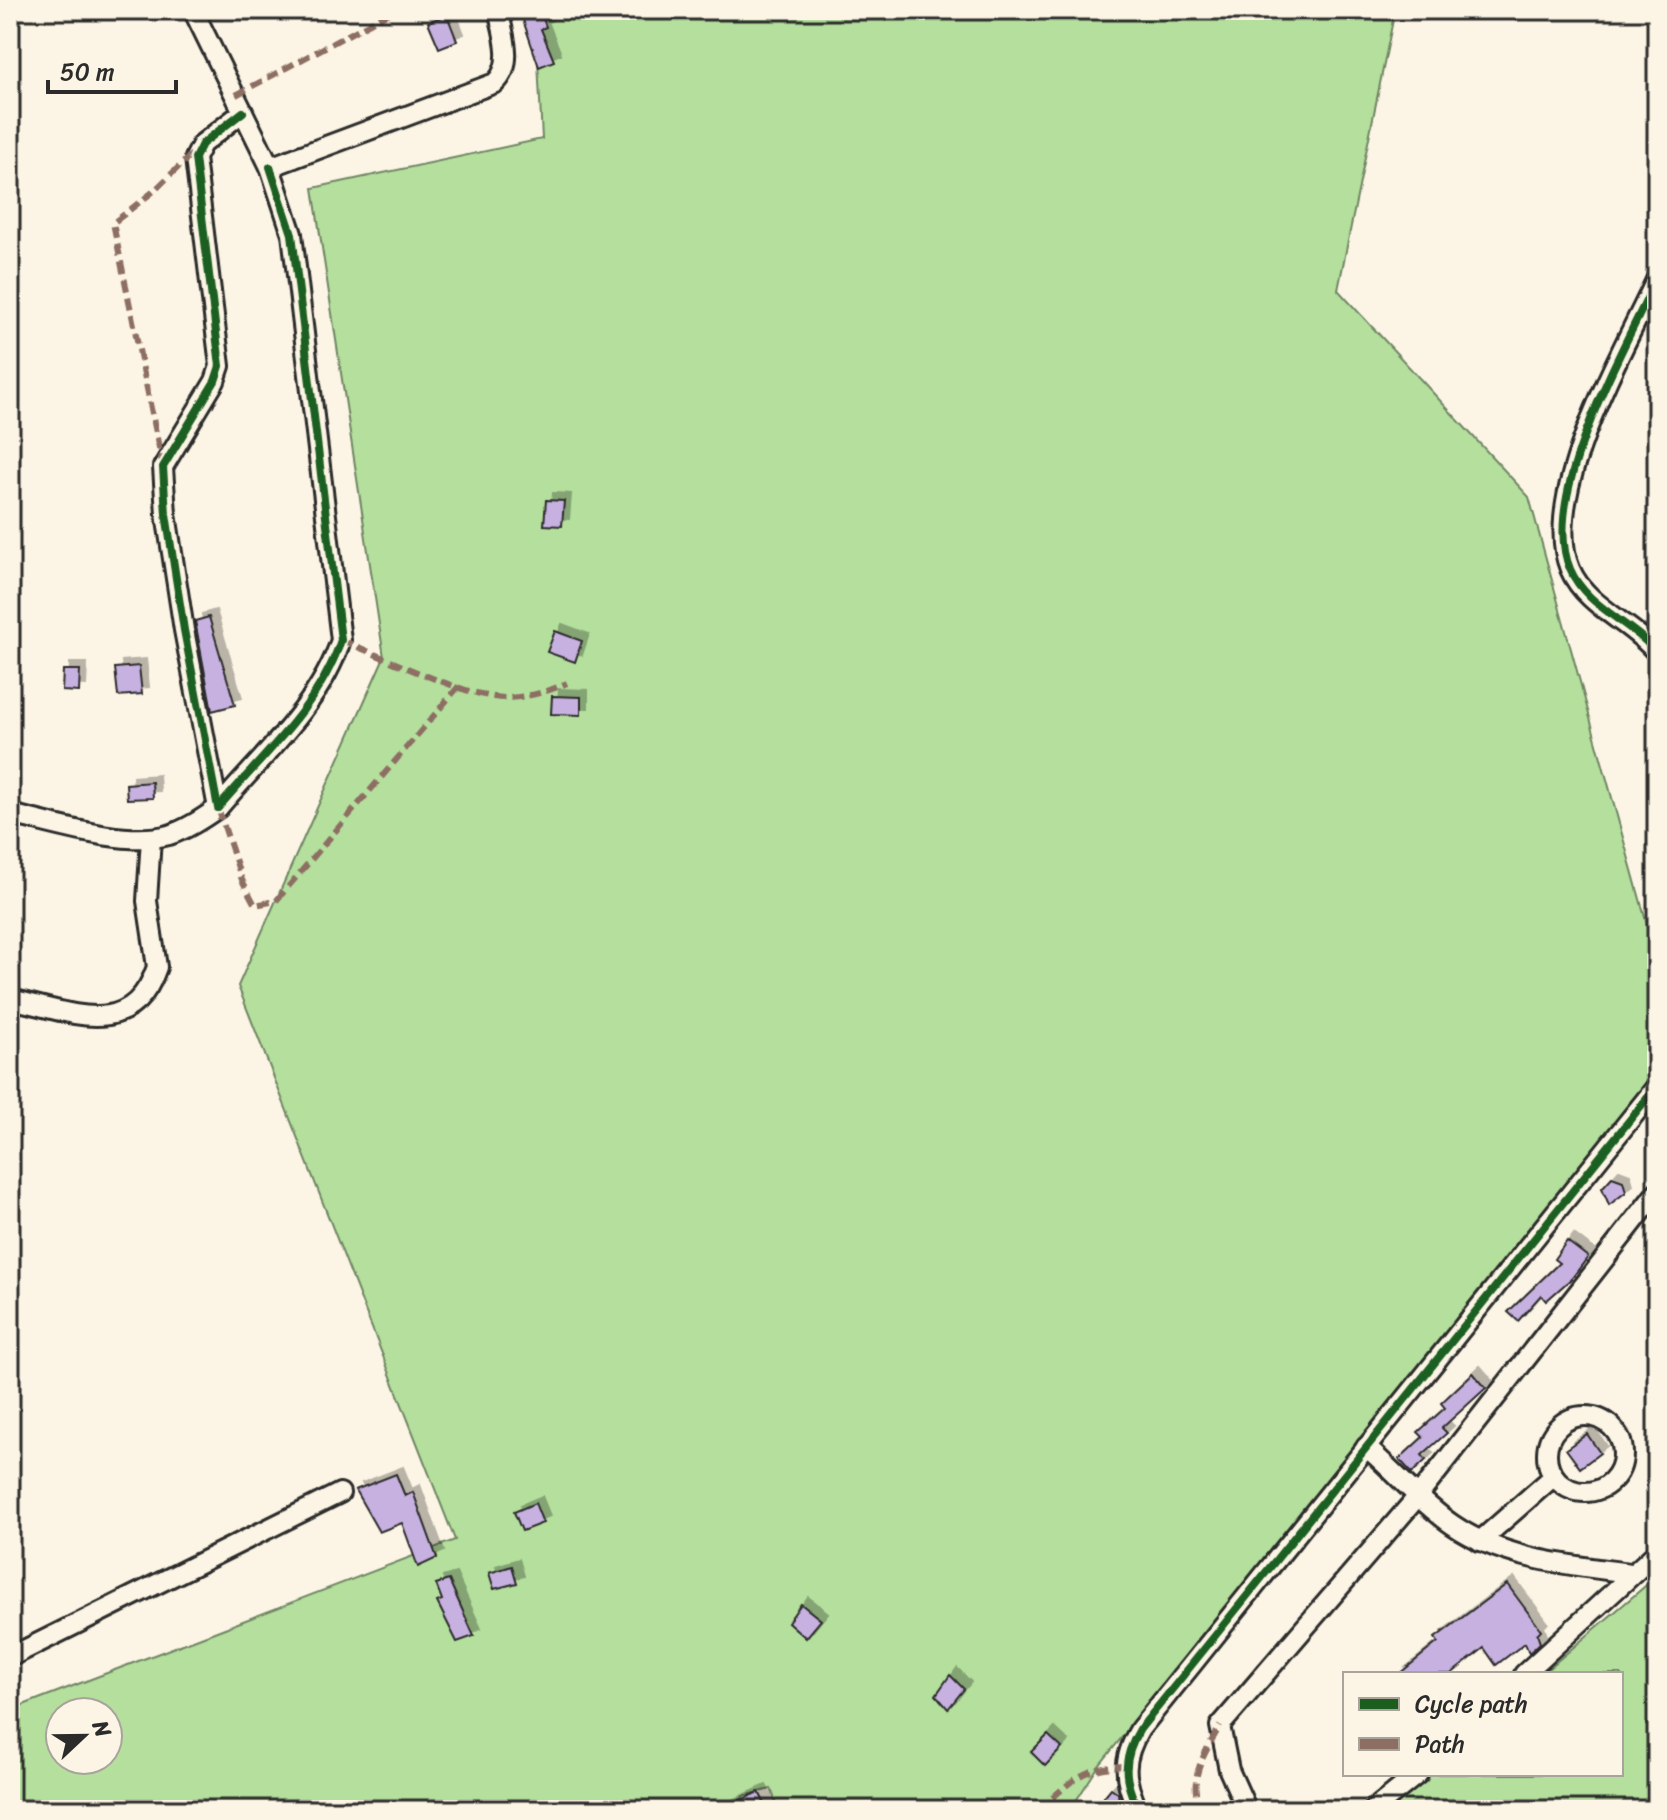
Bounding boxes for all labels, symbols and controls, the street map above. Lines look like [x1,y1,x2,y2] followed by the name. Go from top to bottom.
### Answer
[48,44,176,94] scale bar
[60,51,115,93] text: 50 m
[1343,1672,1623,1776] legend
[1415,1683,1528,1725] text: Cycle path
[44,1696,124,1776] north arrow
[81,1713,123,1744] text: N
[1415,1723,1465,1765] text: Path

